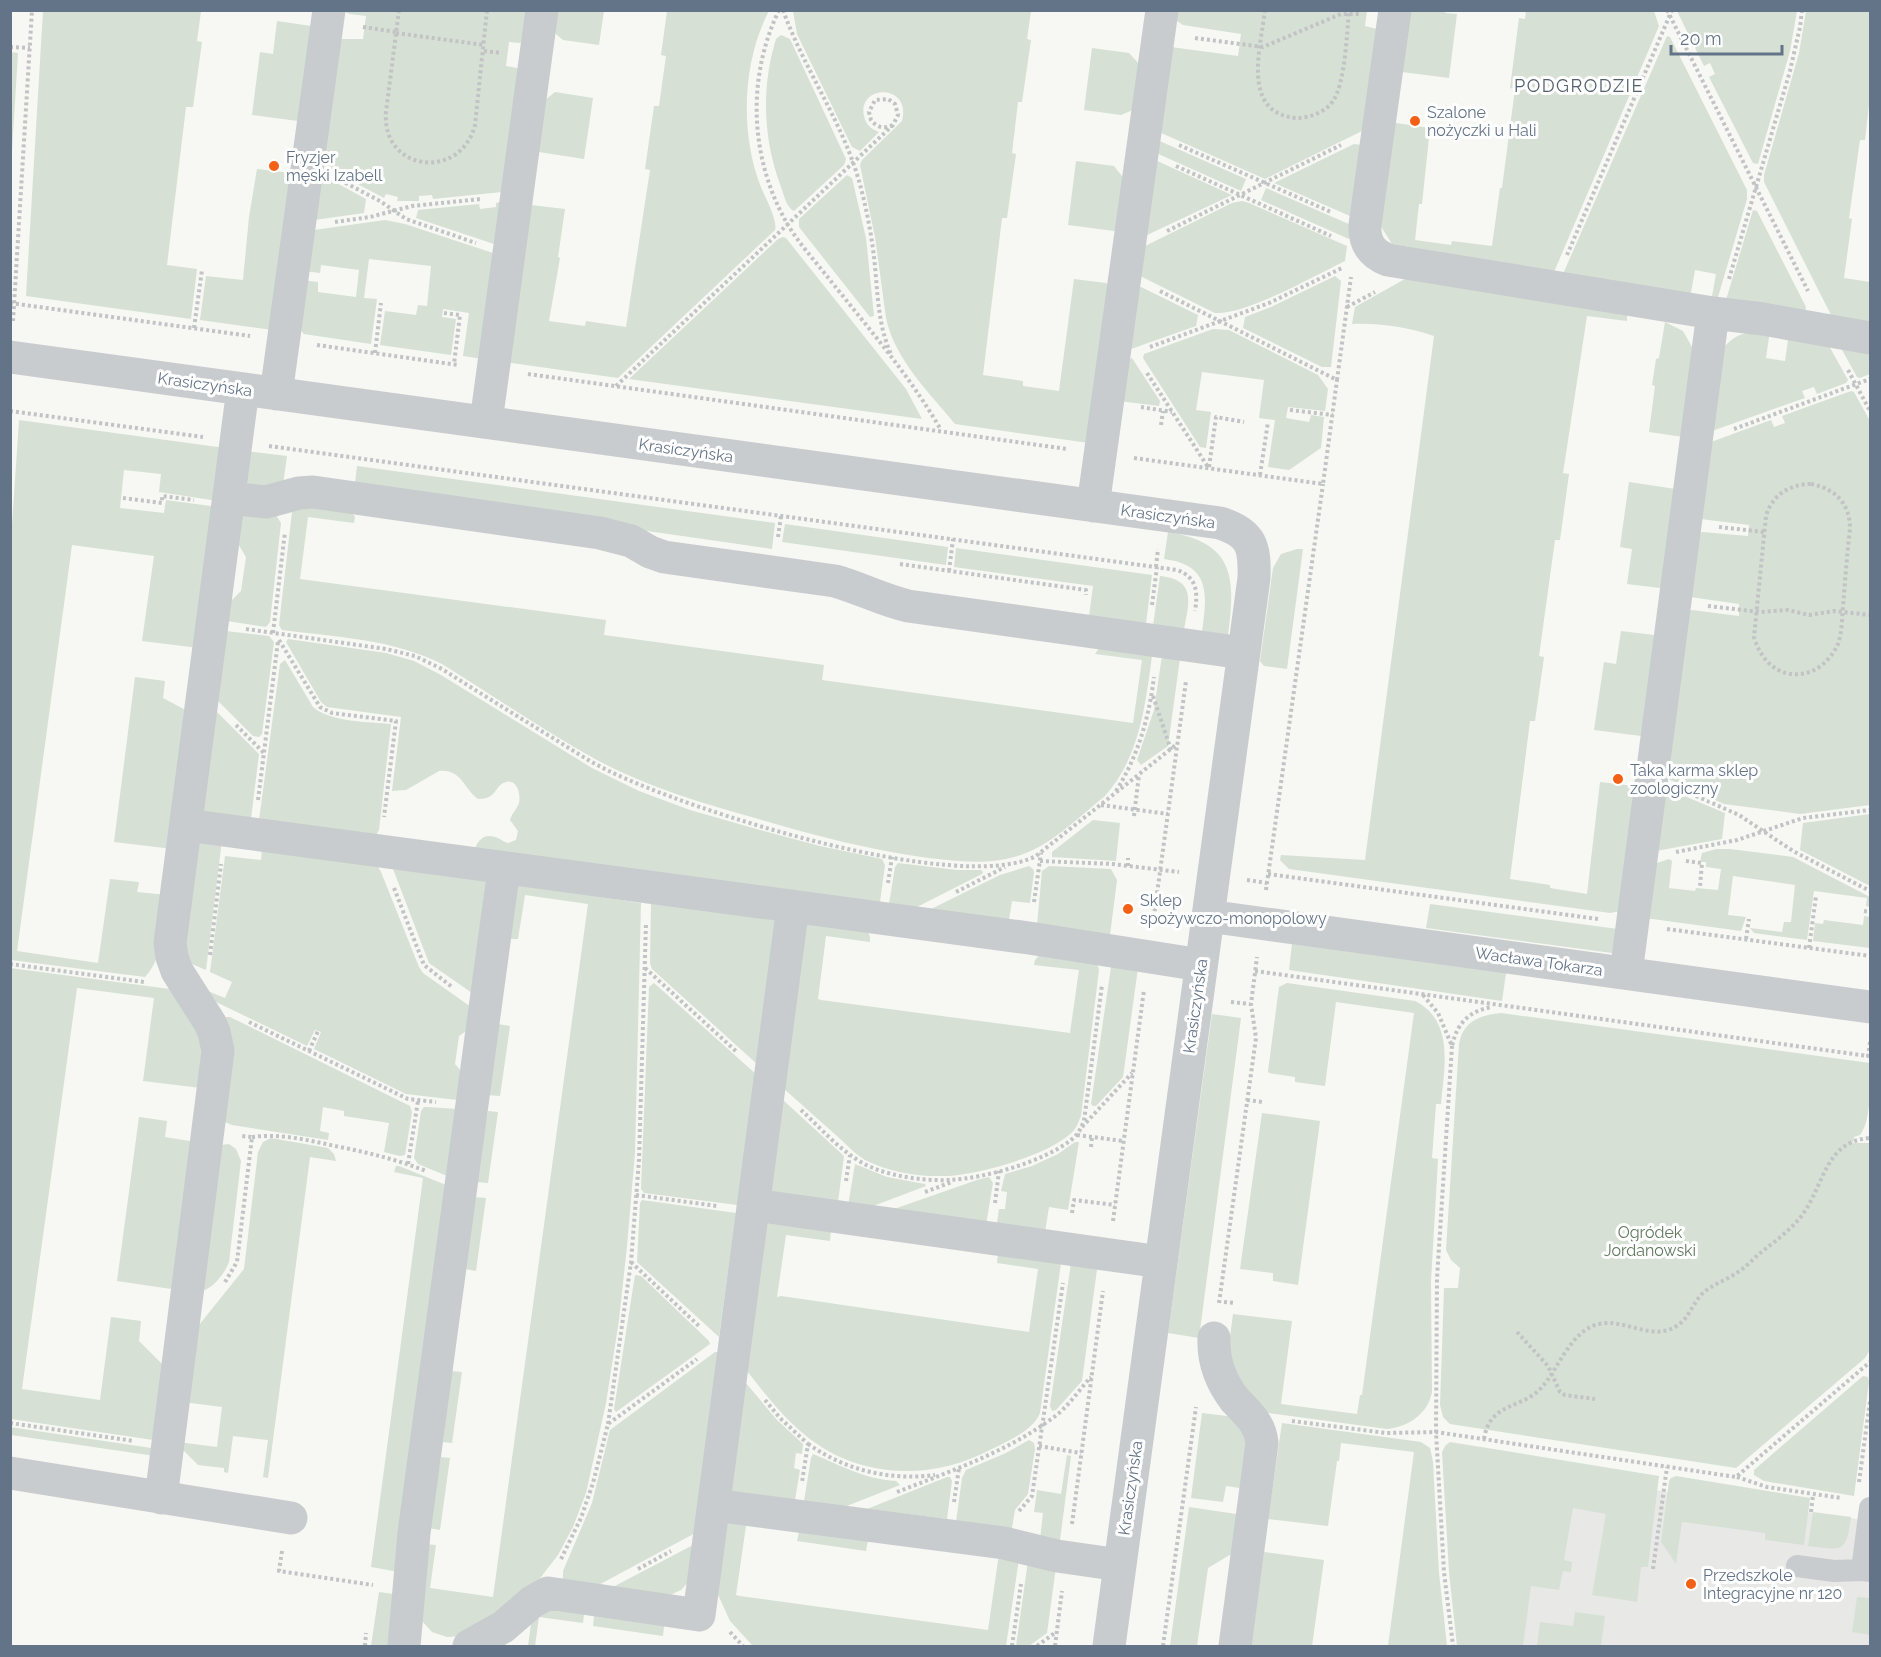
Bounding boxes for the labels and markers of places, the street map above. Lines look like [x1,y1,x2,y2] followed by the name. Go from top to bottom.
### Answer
[1427,103,1537,140] place label: Szalone nożyczki u Hali
[1408,114,1422,128] marker: Szalone nożyczki u Hali
[286,148,383,185] place label: Fryzjer męski Izabell
[267,159,281,173] marker: Fryzjer męski Izabell
[1630,761,1758,798] place label: Taka karma sklep zoologiczny
[1611,772,1625,786] marker: Taka karma sklep zoologiczny
[1140,891,1327,928] place label: Sklep spożywczo-monopolowy
[1121,902,1135,916] marker: Sklep spożywczo-monopolowy
[1703,1566,1842,1603] place label: Przedszkole Integracyjne nr 120
[1684,1577,1698,1591] marker: Przedszkole Integracyjne nr 120

